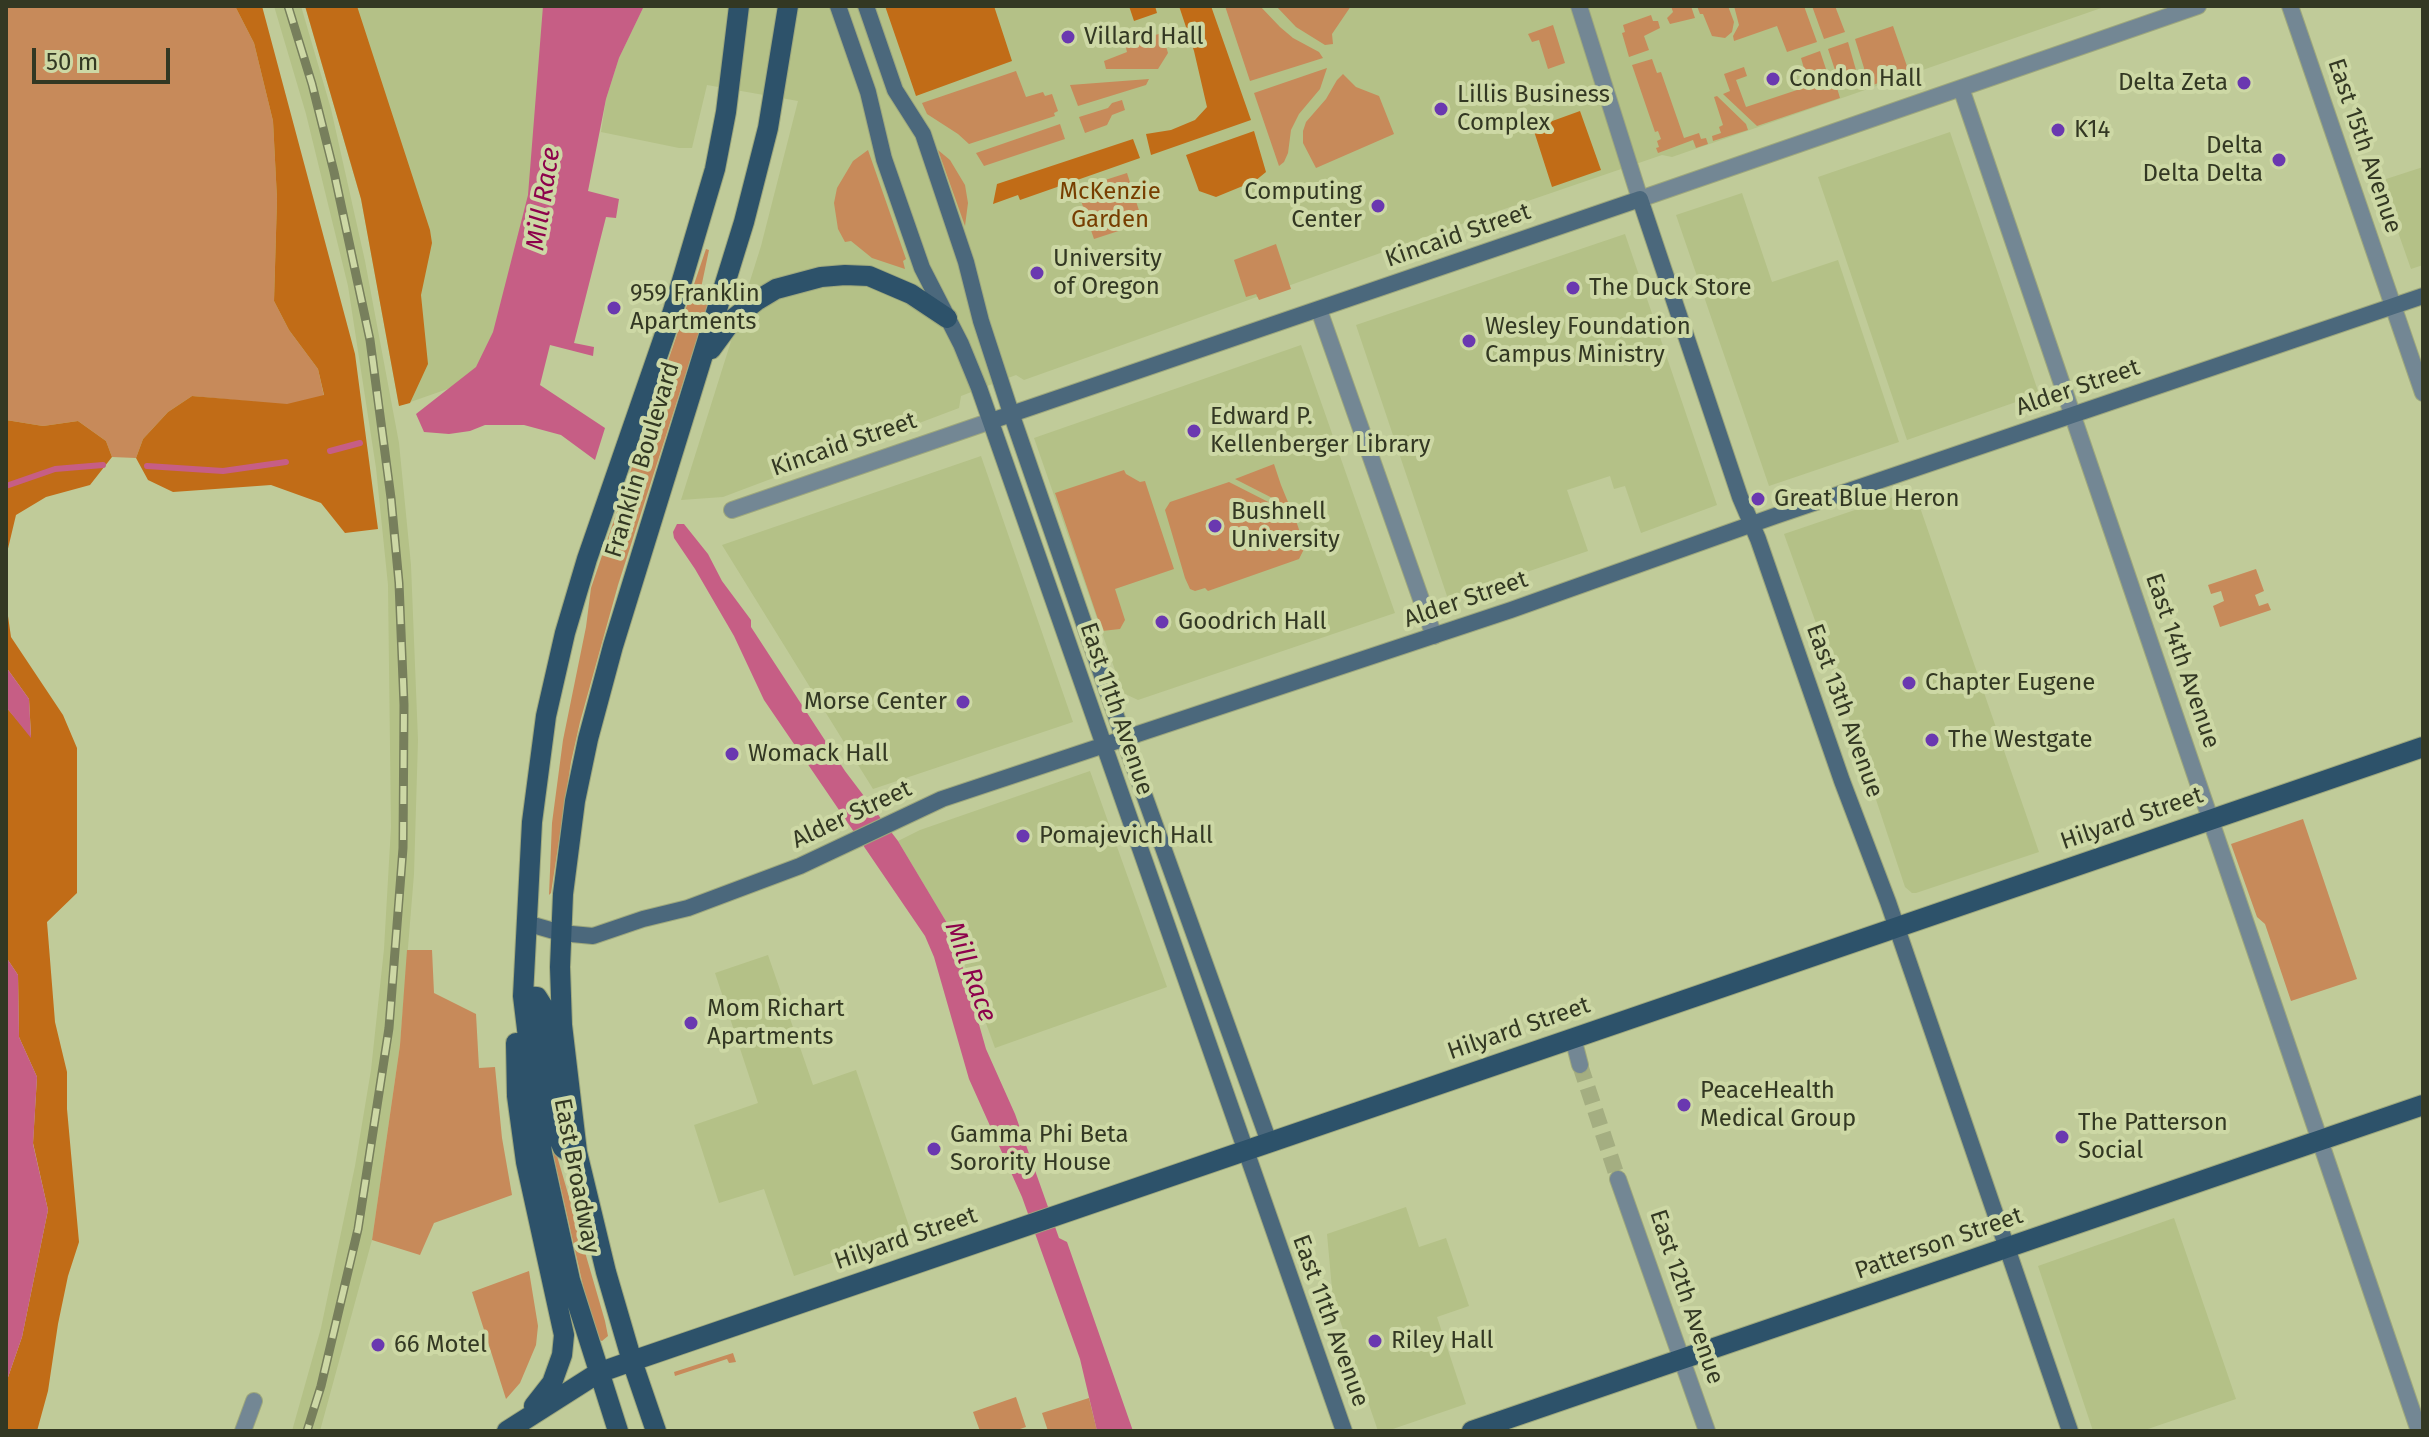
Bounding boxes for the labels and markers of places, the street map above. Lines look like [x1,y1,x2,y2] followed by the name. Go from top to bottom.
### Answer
[1084,23,1204,51] place label: Villard Hall
[1059,28,1077,46] marker: Villard Hall
[1789,65,1922,93] place label: Condon Hall
[2118,69,2228,97] place label: Delta Zeta
[1764,70,1782,88] marker: Condon Hall
[2235,74,2253,92] marker: Delta Zeta
[1457,81,1610,137] place label: Lillis Business Complex
[1432,100,1450,118] marker: Lillis Business Complex
[2074,116,2110,144] place label: K14
[2049,121,2067,139] marker: K14
[2142,132,2263,188] place label: Delta Delta Delta
[2270,151,2288,169] marker: Delta Delta Delta
[1244,178,1362,234] place label: Computing Center
[1369,197,1387,215] marker: Computing Center
[1053,245,1162,301] place label: University of Oregon
[1028,264,1046,282] marker: University of Oregon
[1589,274,1751,302] place label: The Duck Store
[1564,279,1582,297] marker: The Duck Store
[630,280,760,336] place label: 959 Franklin Apartments
[605,299,623,317] marker: 959 Franklin Apartments
[1485,313,1691,369] place label: Wesley Foundation Campus Ministry
[1460,332,1478,350] marker: Wesley Foundation Campus Ministry
[1210,403,1431,459] place label: Edward P. Kellenberger Library
[1185,422,1203,440] marker: Edward P. Kellenberger Library
[1774,485,1960,513] place label: Great Blue Heron
[1749,490,1767,508] marker: Great Blue Heron
[1231,498,1340,554] place label: Bushnell University
[1206,517,1224,535] marker: Bushnell University
[1178,608,1327,636] place label: Goodrich Hall
[1153,613,1171,631] marker: Goodrich Hall
[1925,669,2095,697] place label: Chapter Eugene
[1900,674,1918,692] marker: Chapter Eugene
[804,688,947,716] place label: Morse Center
[954,693,972,711] marker: Morse Center
[1948,726,2093,754] place label: The Westgate
[1923,731,1941,749] marker: The Westgate
[748,740,889,768] place label: Womack Hall
[723,745,741,763] marker: Womack Hall
[1039,822,1213,850] place label: Pomajevich Hall
[1014,827,1032,845] marker: Pomajevich Hall
[707,995,844,1051] place label: Mom Richart Apartments
[682,1014,700,1032] marker: Mom Richart Apartments
[1700,1077,1856,1133] place label: PeaceHealth Medical Group
[1675,1096,1693,1114] marker: PeaceHealth Medical Group
[2078,1109,2228,1165] place label: The Patterson Social
[950,1121,1129,1177] place label: Gamma Phi Beta Sorority House
[2053,1128,2071,1146] marker: The Patterson Social
[925,1140,943,1158] marker: Gamma Phi Beta Sorority House
[1391,1327,1494,1355] place label: Riley Hall
[394,1331,487,1359] place label: 66 Motel
[1366,1332,1384,1350] marker: Riley Hall
[369,1336,387,1354] marker: 66 Motel

